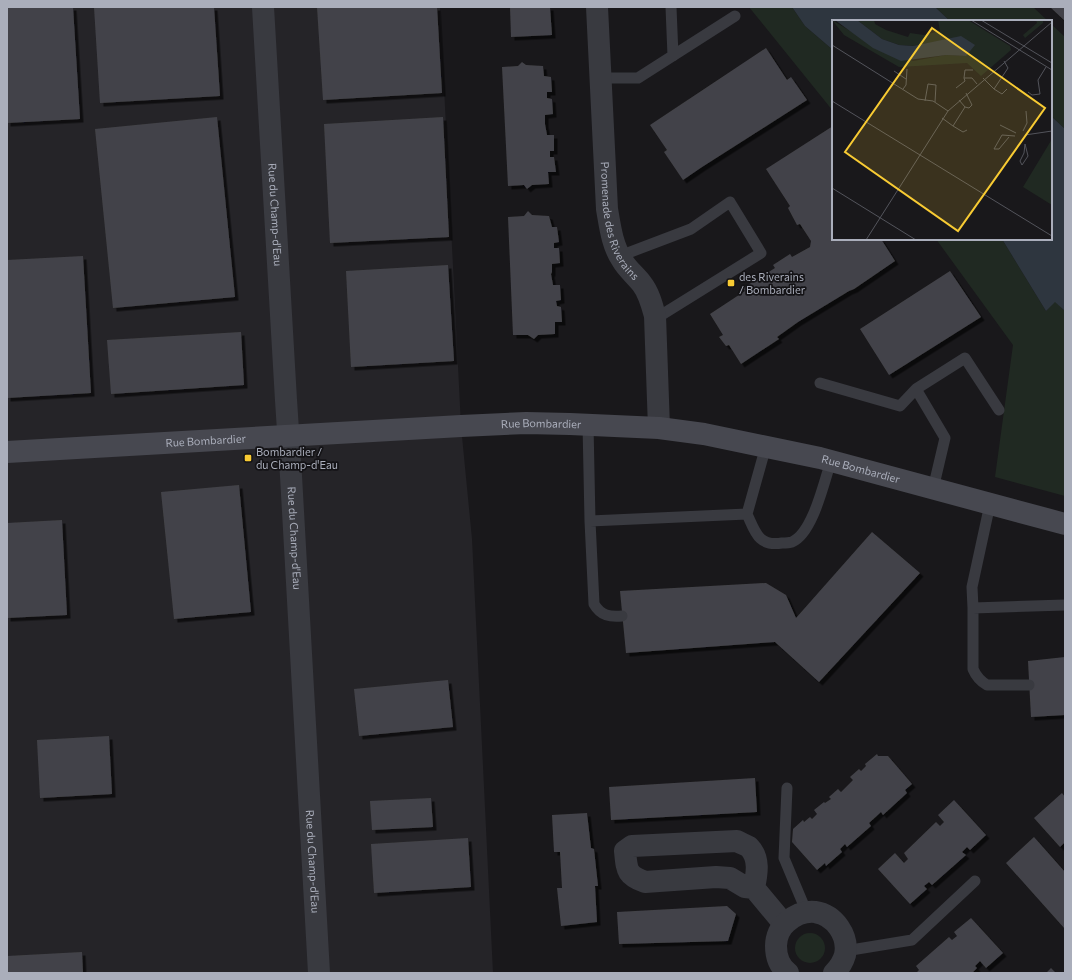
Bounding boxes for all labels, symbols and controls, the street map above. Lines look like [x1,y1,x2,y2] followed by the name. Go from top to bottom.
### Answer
[832,20,1052,240] inset map
[599,161,642,282] street label: Promenade des Riverains
[266,163,285,267] street label: Rue du Champ-d'Eau
[739,270,806,296] place label: des Riverains / Bombardier
[726,278,736,288] marker: des Riverains / Bombardier
[501,416,582,431] street label: Rue Bombardier
[165,431,247,449] street label: Rue Bombardier
[256,445,338,471] place label: Bombardier / du Champ-d'Eau
[820,452,902,485] street label: Rue Bombardier
[243,453,253,463] marker: Bombardier / du Champ-d'Eau
[286,486,304,590] street label: Rue du Champ-d'Eau
[304,810,323,914] street label: Rue du Champ-d'Eau

